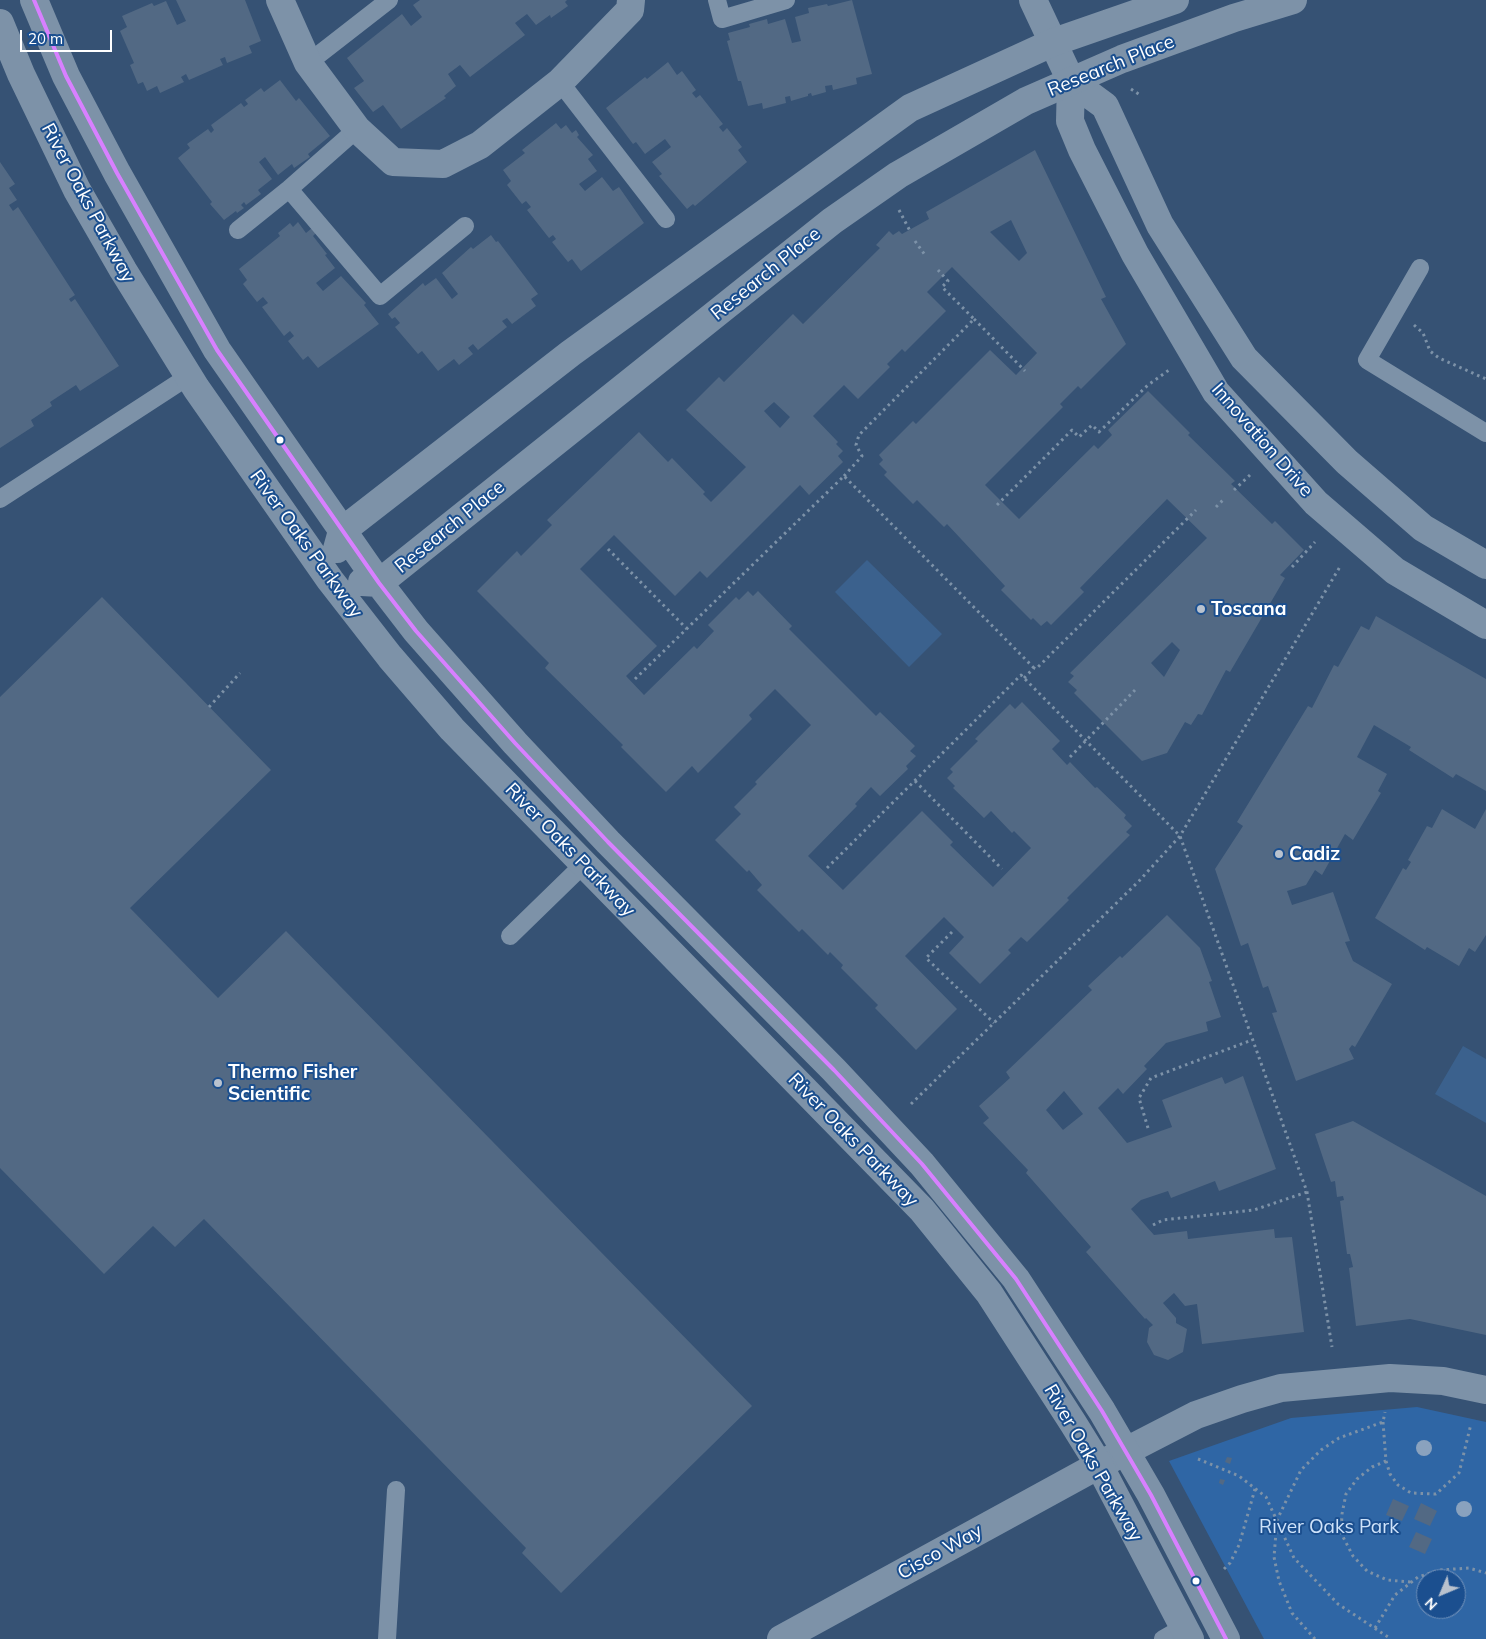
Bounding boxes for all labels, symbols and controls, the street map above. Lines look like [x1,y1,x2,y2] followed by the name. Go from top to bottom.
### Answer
[22,20,115,52] scale bar
[28,29,63,48] text: 20 m
[1044,30,1178,102] street label: Research Place
[36,119,140,287] street label: River Oaks Parkway
[707,223,825,325] street label: Research Place
[1206,378,1318,502] street label: Innovation Drive
[275,435,285,445] unlabelled marker
[245,466,367,622] street label: River Oaks Parkway
[391,476,509,578] street label: Research Place
[1211,598,1287,620] place label: Toscana
[1195,603,1207,615] marker: Toscana
[500,778,640,922] street label: River Oaks Parkway
[1289,843,1340,865] place label: Cadiz
[1273,848,1285,860] marker: Cadiz
[228,1061,357,1105] place label: Thermo Fisher Scientific
[783,1068,923,1212] street label: River Oaks Parkway
[212,1077,224,1089] marker: Thermo Fisher Scientific
[1039,1381,1147,1545] street label: River Oaks Parkway
[1259,1516,1399,1538] park label: River Oaks Park
[894,1519,986,1585] street label: Cisco Way
[1416,1569,1466,1619] north arrow
[1191,1576,1201,1586] unlabelled marker
[1421,1594,1441,1614] text: N

